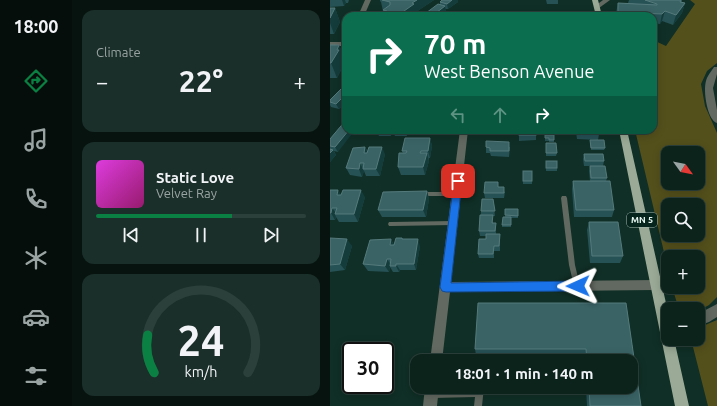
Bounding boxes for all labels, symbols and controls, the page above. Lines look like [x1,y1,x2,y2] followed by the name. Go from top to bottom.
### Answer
[13,16,59,36] text: 18:00
[358,28,410,80] icon: right
[424,28,486,59] text: 70 m
[96,45,141,59] text: Climate
[424,61,594,81] text: West Benson Avenue
[179,64,223,98] text: 22°
[22,67,50,95] icon: directions
[96,69,108,94] text: −
[294,69,306,94] text: +
[447,104,469,126] icon: left
[489,104,511,126] icon: ahead
[531,104,553,126] icon: right
[22,126,50,154] icon: music
[661,146,705,190] north arrow
[661,146,705,346] map controls
[441,164,475,198] pin
[156,169,234,186] text: Static Love
[447,170,469,192] icon: arrive
[22,185,50,213] icon: phone
[156,186,217,200] text: Velvet Ray
[661,198,705,242] button: search
[627,213,657,227] road number: MN 5
[120,224,142,246] icon: previous
[190,224,212,246] icon: pause
[260,224,282,246] icon: next
[22,244,50,272] icon: climate
[661,250,705,294] button: +
[557,265,599,307] position arrow
[661,302,705,346] button: −
[22,303,50,331] icon: car
[178,317,224,364] text: 24
[342,342,394,394] speed limit sign: 30
[22,362,50,390] icon: filters
[185,364,217,380] text: km/h
[455,365,593,382] text: 18:01 · 1 min · 140 m

